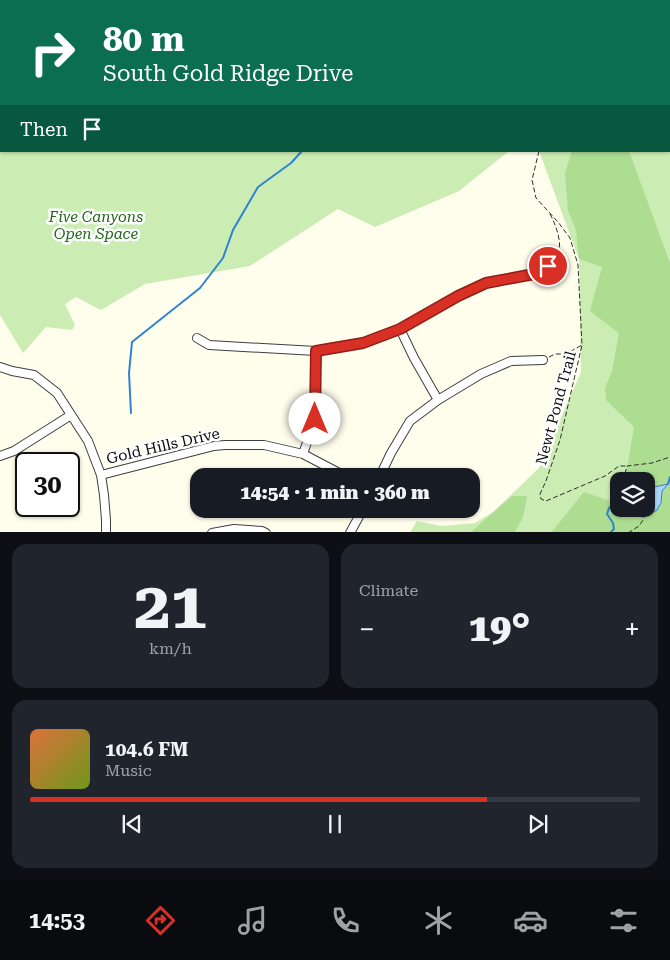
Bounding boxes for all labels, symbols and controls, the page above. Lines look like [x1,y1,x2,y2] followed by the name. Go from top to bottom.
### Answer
[103,19,185,60] text: 80 m
[20,20,85,85] icon: right
[103,61,353,86] text: South Gold Ridge Drive
[78,115,106,143] icon: arrive
[20,118,68,141] text: Then
[48,208,143,243] park label: Five Canyons Open Space
[527,245,569,287] pin
[534,252,562,280] icon: arrive
[532,349,580,467] street label: Newt Pond Trail
[288,392,340,444] position arrow
[105,424,221,468] street label: Gold Hills Drive
[15,452,80,517] speed limit sign: 30
[610,472,655,517] map controls
[610,472,655,517] button: layers
[240,481,430,504] text: 14:54 · 1 min · 360 m
[134,568,207,644] text: 21
[359,581,418,600] text: Climate
[469,606,530,650] text: 19°
[359,613,375,646] text: −
[624,613,640,646] text: +
[149,639,192,658] text: km/h
[105,738,188,761] text: 104.6 FM
[105,761,152,780] text: Music
[118,810,146,838] icon: previous
[321,810,349,838] icon: pause
[524,810,552,838] icon: next
[143,903,178,938] icon: directions
[235,903,270,938] icon: music
[328,903,363,938] icon: phone
[421,903,456,938] icon: climate
[513,903,548,938] icon: car
[606,903,641,938] icon: filters
[29,908,85,933] text: 14:53

